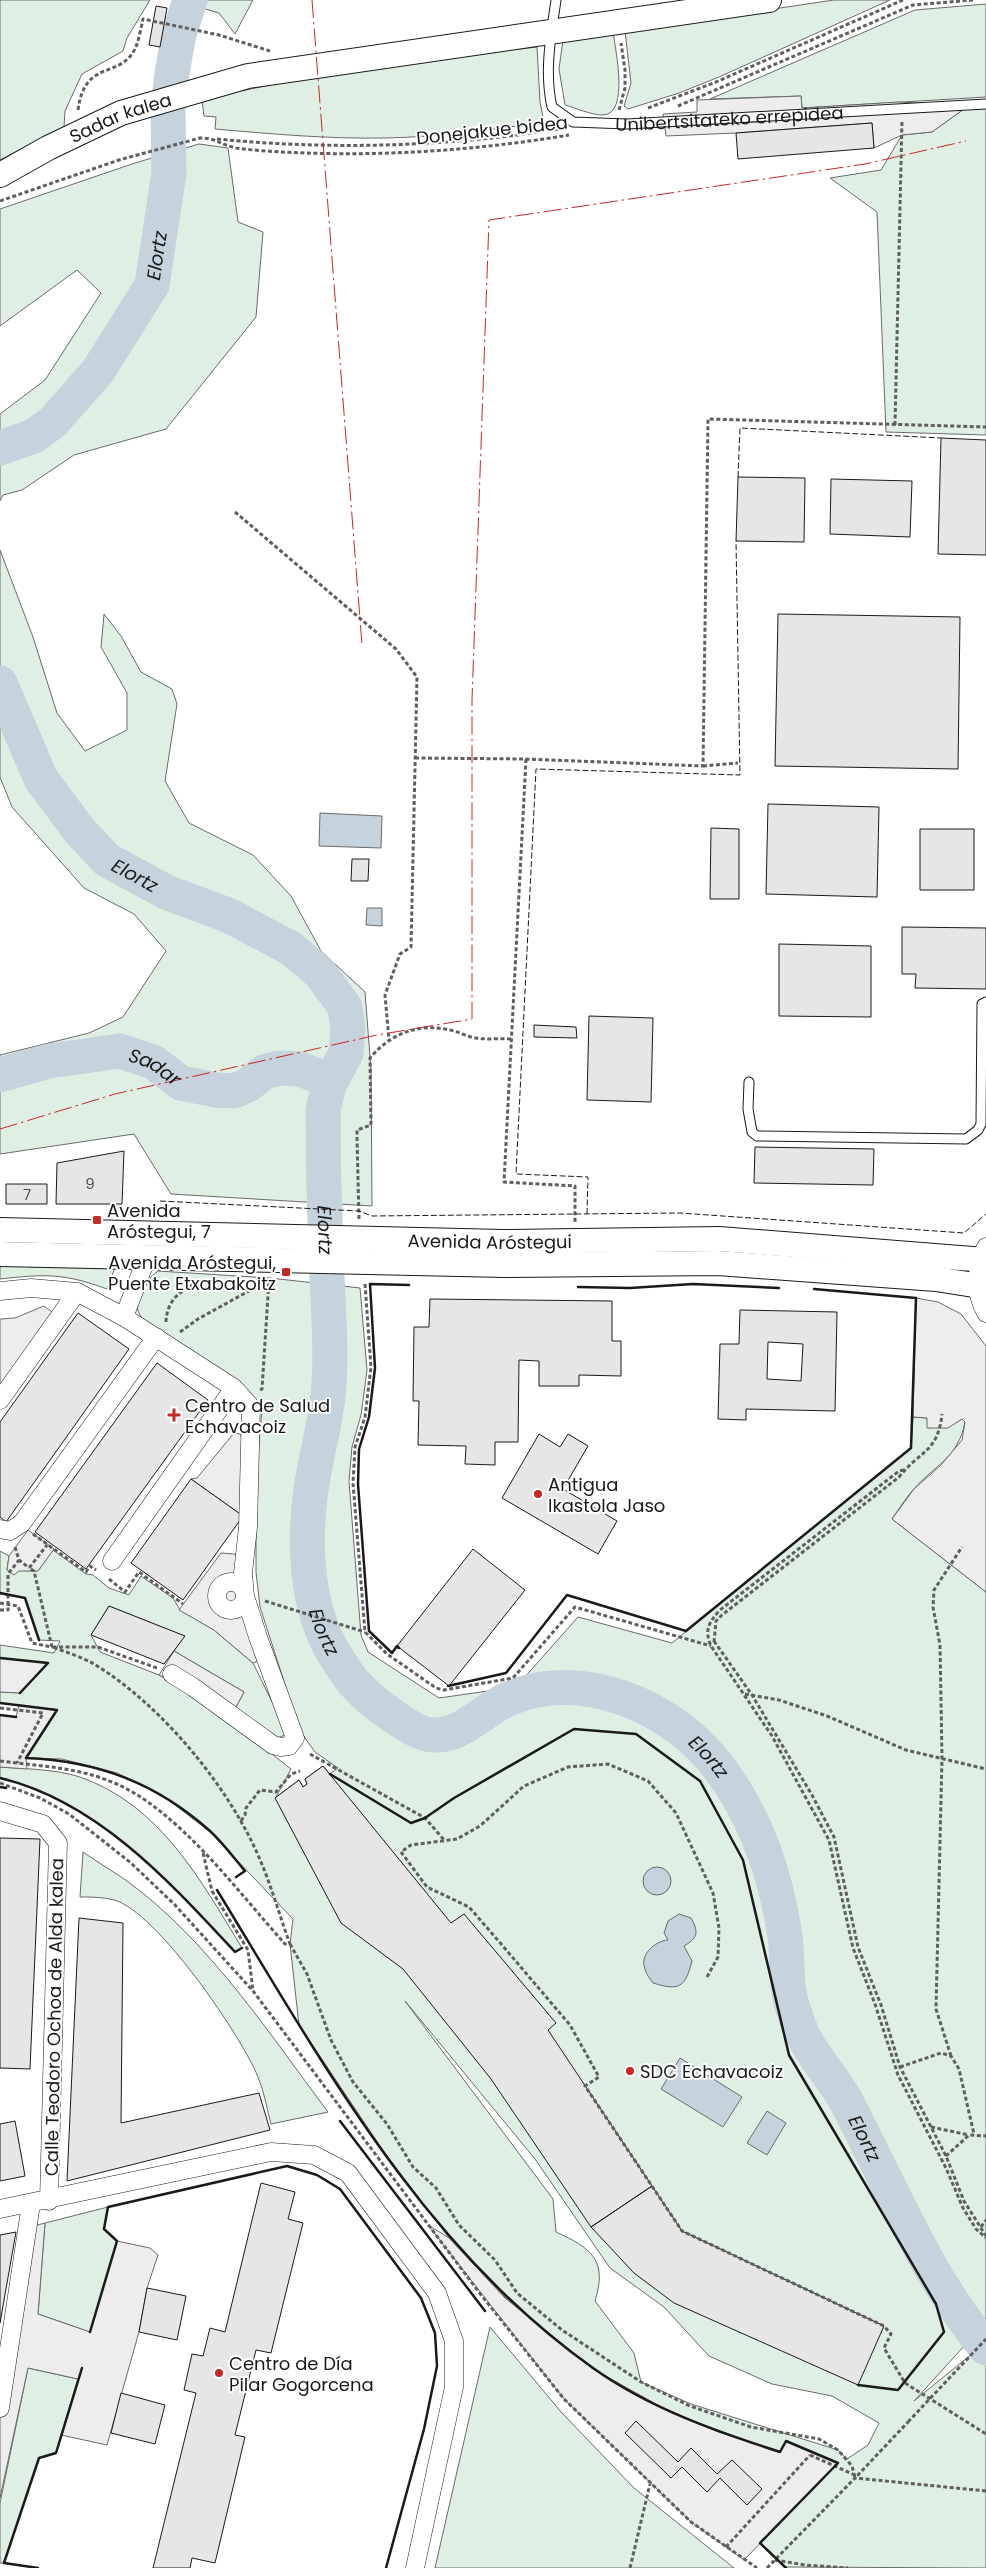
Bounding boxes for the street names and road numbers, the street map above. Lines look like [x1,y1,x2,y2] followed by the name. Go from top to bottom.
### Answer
[65,86,174,148] street label: Sadar kalea
[615,99,844,137] street label: Unibertsitateko errepidea
[415,110,569,150] street label: Donejakue bidea
[407,1227,572,1255] street label: Avenida Aróstegui
[39,1858,69,2176] street label: Calle Teodoro Ochoa de Alda kalea

